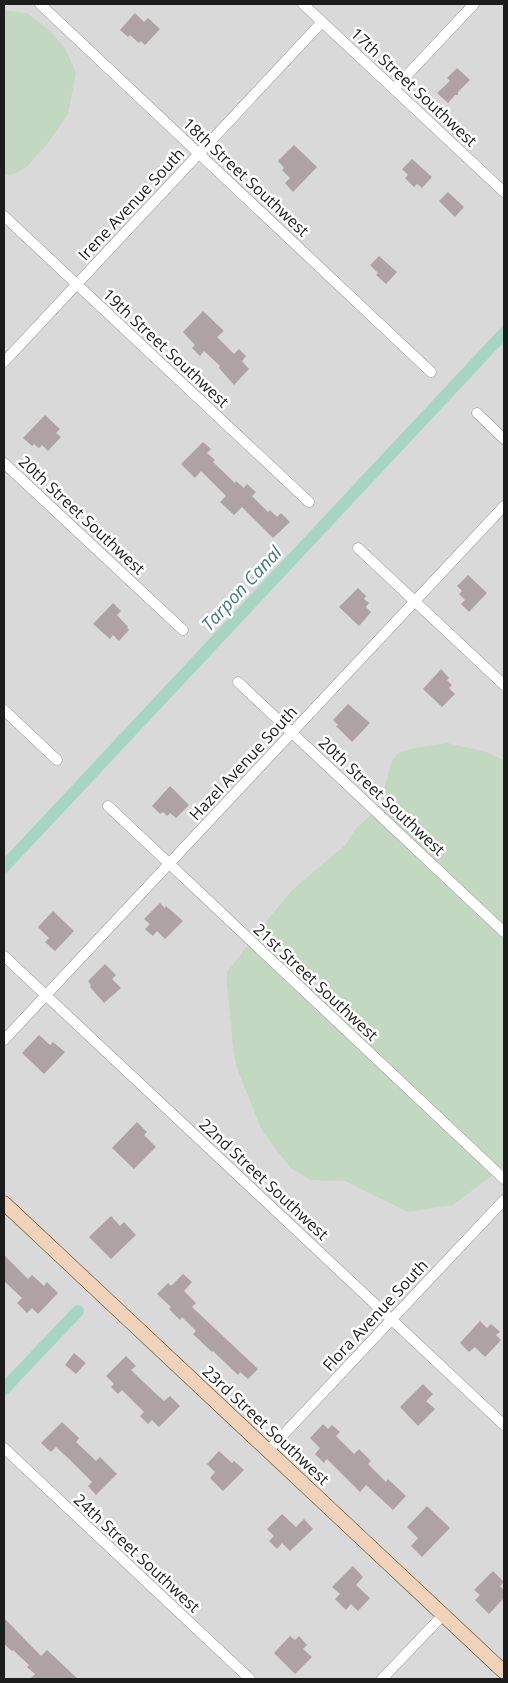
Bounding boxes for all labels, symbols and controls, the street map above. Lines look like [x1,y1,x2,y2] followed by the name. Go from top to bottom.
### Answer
[346,23,482,152] street label: 17th Street Southwest
[178,113,314,242] street label: 18th Street Southwest
[73,143,189,265] street label: Irene Avenue South
[98,284,234,413] street label: 19th Street Southwest
[14,451,150,580] street label: 20th Street Southwest
[195,540,287,636] water label: Tarpon Canal
[184,701,302,825] street label: Hazel Avenue South
[314,732,450,861] street label: 20th Street Southwest
[249,918,383,1046] street label: 21st Street Southwest
[195,1113,334,1245] street label: 22nd Street Southwest
[317,1254,433,1376] street label: Flora Avenue South
[198,1360,334,1490] street label: 23rd Street Southwest
[69,1489,205,1618] street label: 24th Street Southwest

